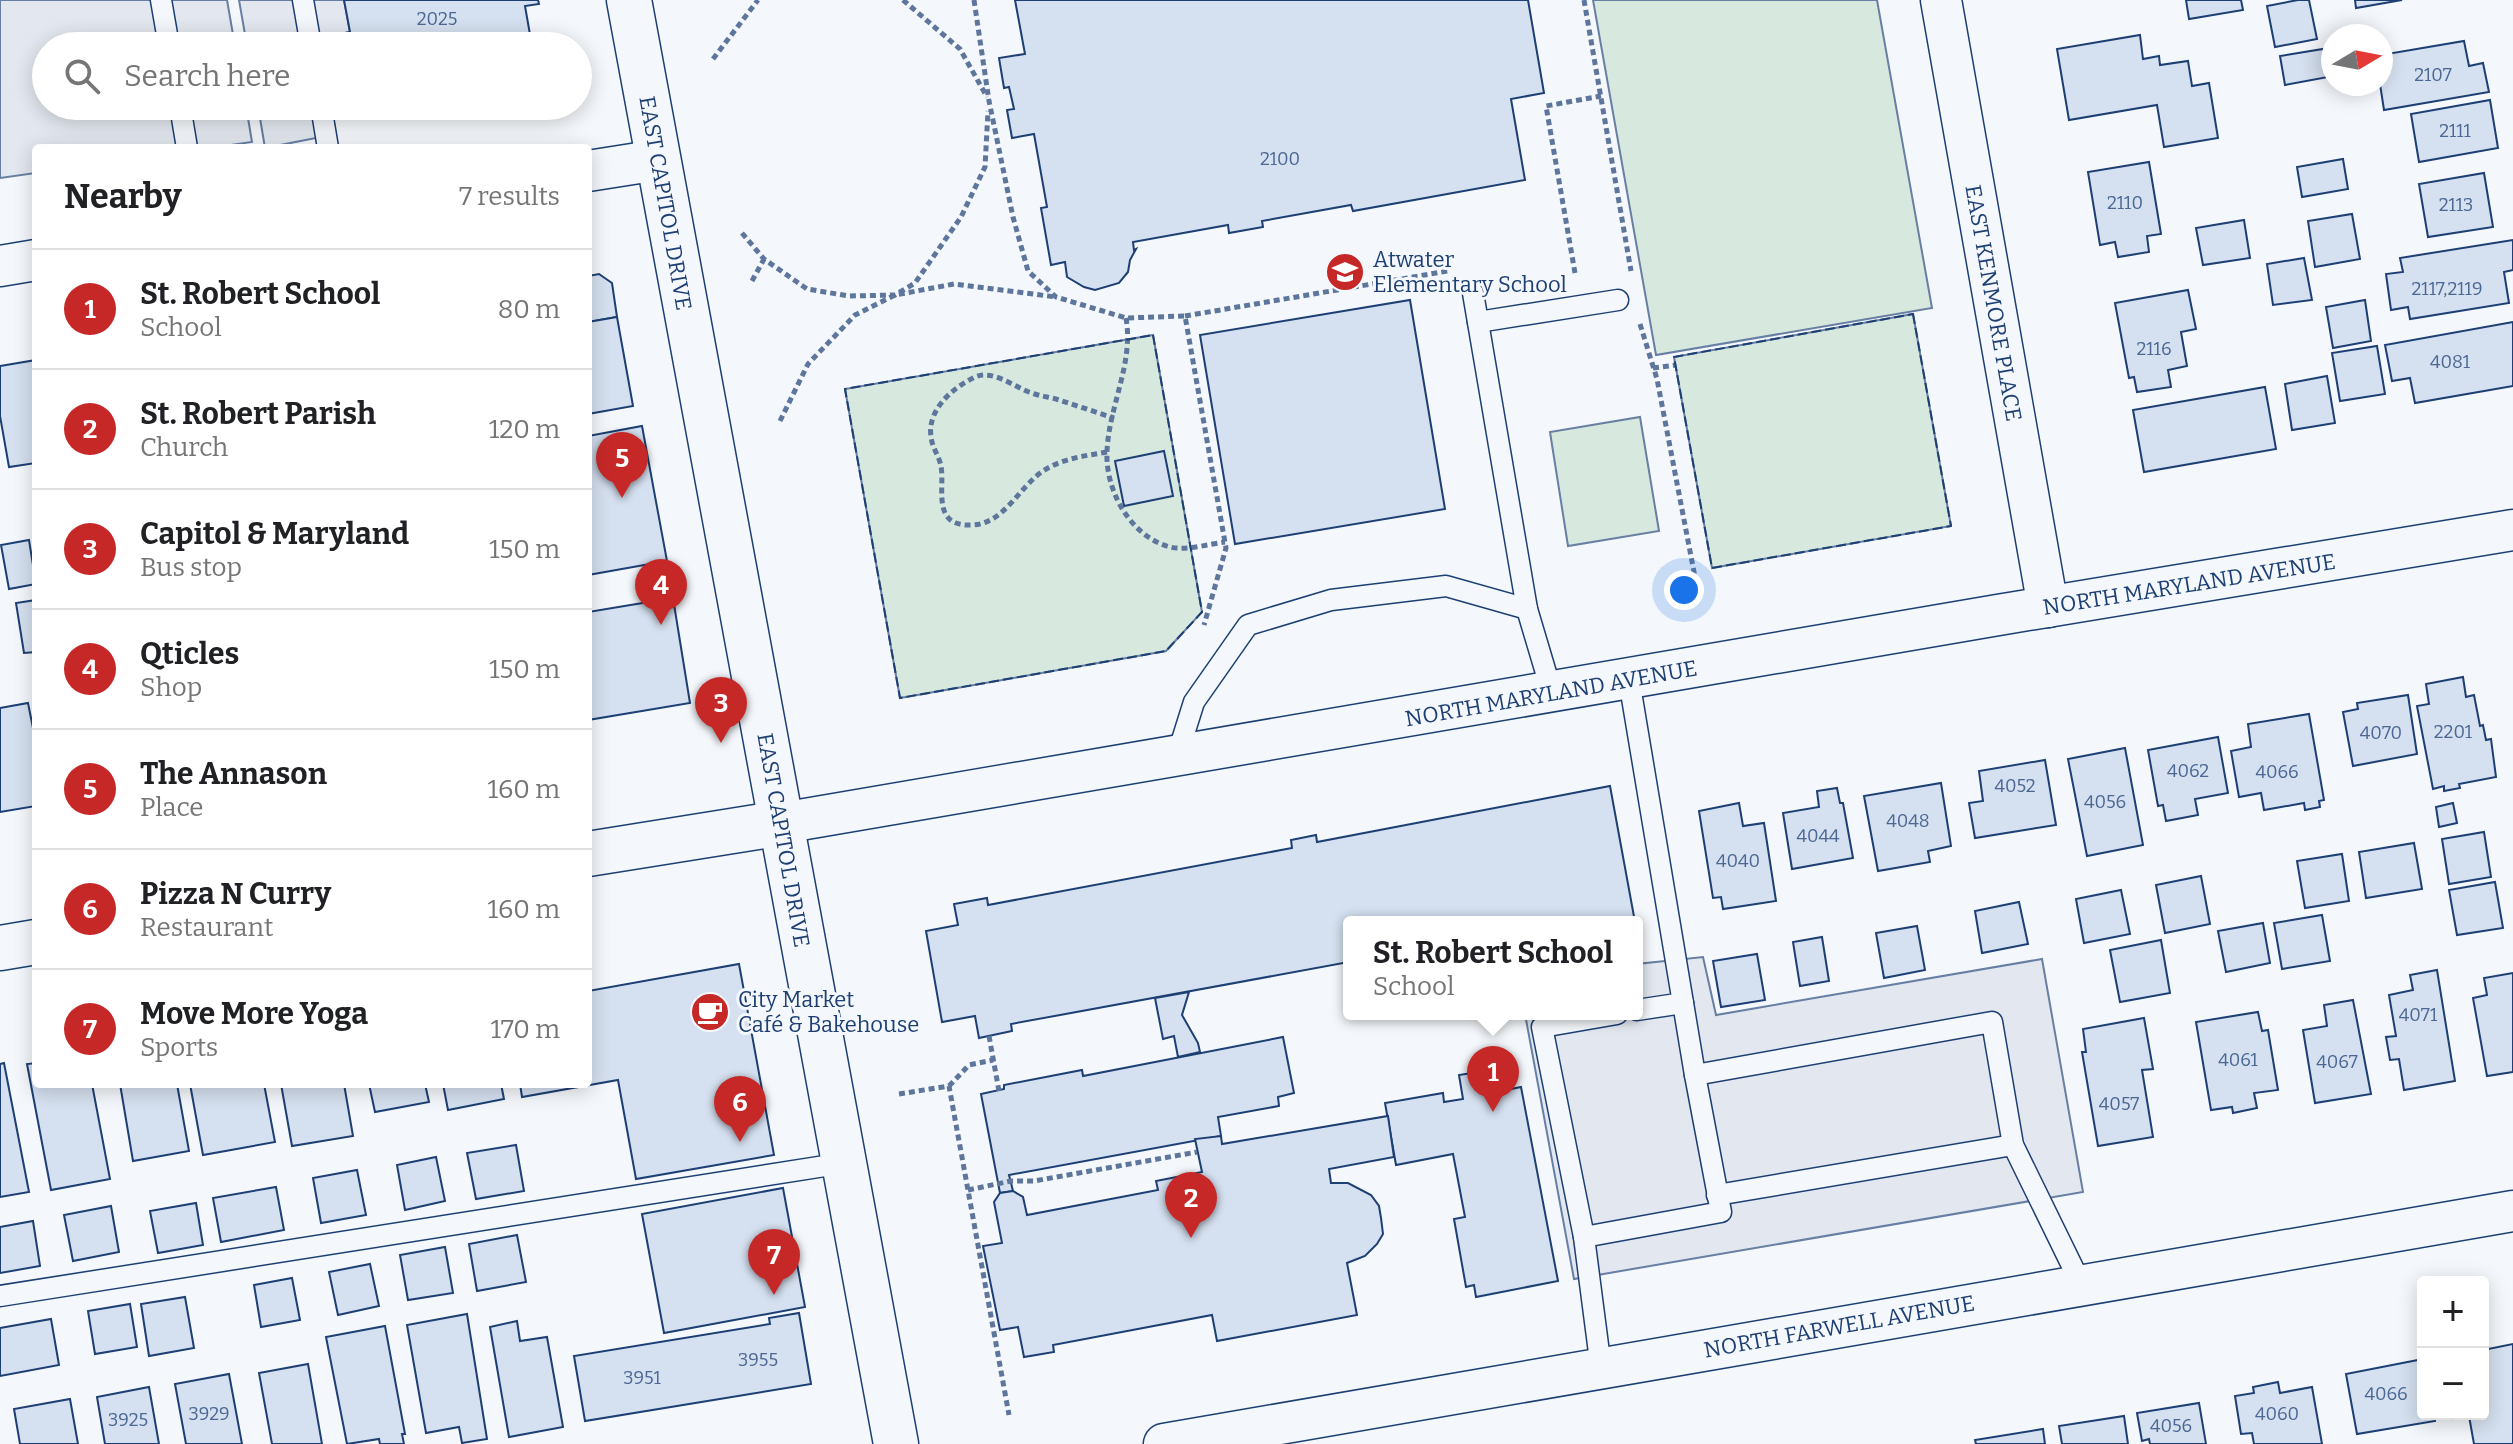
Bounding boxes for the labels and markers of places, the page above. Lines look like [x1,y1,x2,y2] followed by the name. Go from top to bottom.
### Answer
[1373,246,1567,298] place label: Atwater Elementary School
[1324,251,1366,293] school or university icon: Atwater Elementary School
[596,432,648,498] pin: 5
[635,559,687,625] pin: 4
[695,677,747,743] pin: 3
[738,986,919,1038] place label: City Market Café & Bakehouse
[689,991,731,1033] cafe icon: City Market Café & Bakehouse
[1467,1046,1519,1112] pin: 1
[714,1076,766,1142] pin: 6
[1165,1172,1217,1238] pin: 2
[748,1229,800,1295] pin: 7

